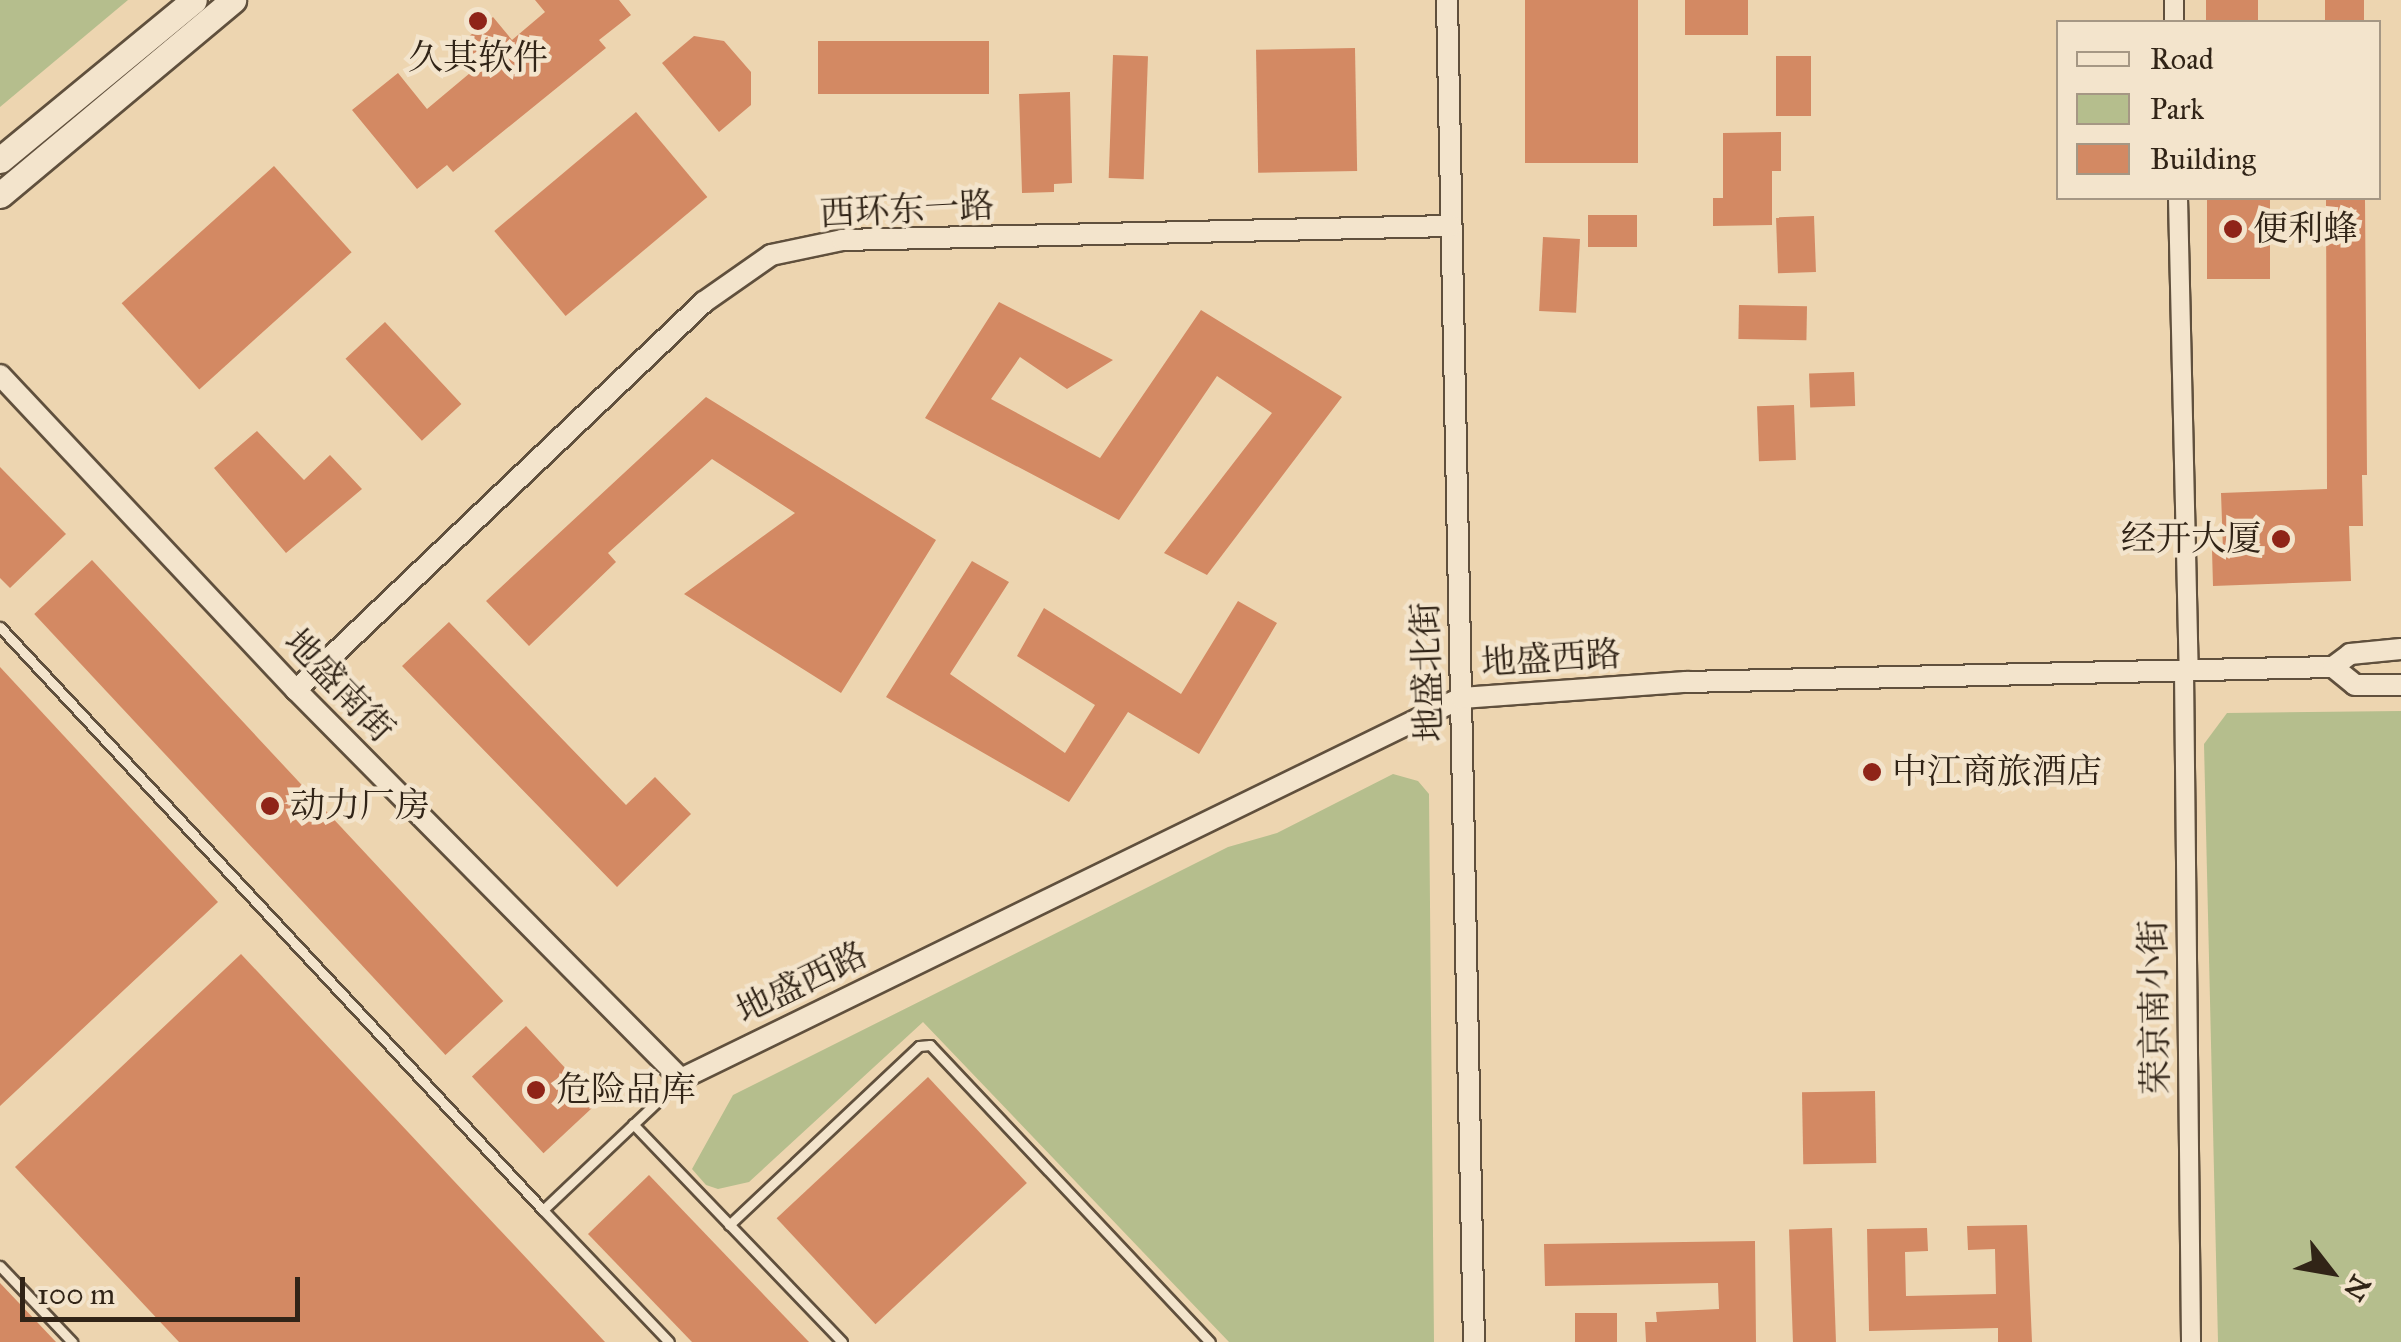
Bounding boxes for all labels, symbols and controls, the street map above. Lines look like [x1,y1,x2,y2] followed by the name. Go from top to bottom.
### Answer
[467,10,489,32] marker: 久其软件
[2056,20,2381,200] legend
[408,37,548,79] place label: 久其软件
[2150,41,2214,77] text: Road
[2150,91,2204,127] text: Park
[2150,141,2256,177] text: Building
[819,184,995,236] street label: 西环东一路
[2253,208,2358,250] place label: 便利蜂
[2222,218,2244,240] marker: 便利蜂
[2121,518,2261,560] place label: 经开大厦
[2270,528,2292,550] marker: 经开大厦
[1405,601,1451,743] street label: 地盛北街
[275,621,403,751] street label: 地盛南街
[1480,633,1622,685] street label: 地盛西路
[1892,751,2102,793] place label: 中江商旅酒店
[1861,761,1883,783] marker: 中江商旅酒店
[290,785,430,827] place label: 动力厂房
[259,795,281,817] marker: 动力厂房
[2132,919,2178,1095] street label: 荣京南小街
[730,933,874,1033] street label: 地盛西路
[556,1069,696,1111] place label: 危险品库
[525,1079,547,1101] marker: 危险品库
[2281,1222,2381,1322] north arrow
[25,1257,305,1319] scale bar
[2336,1269,2378,1307] text: N
[37,1276,115,1312] text: 100 m

